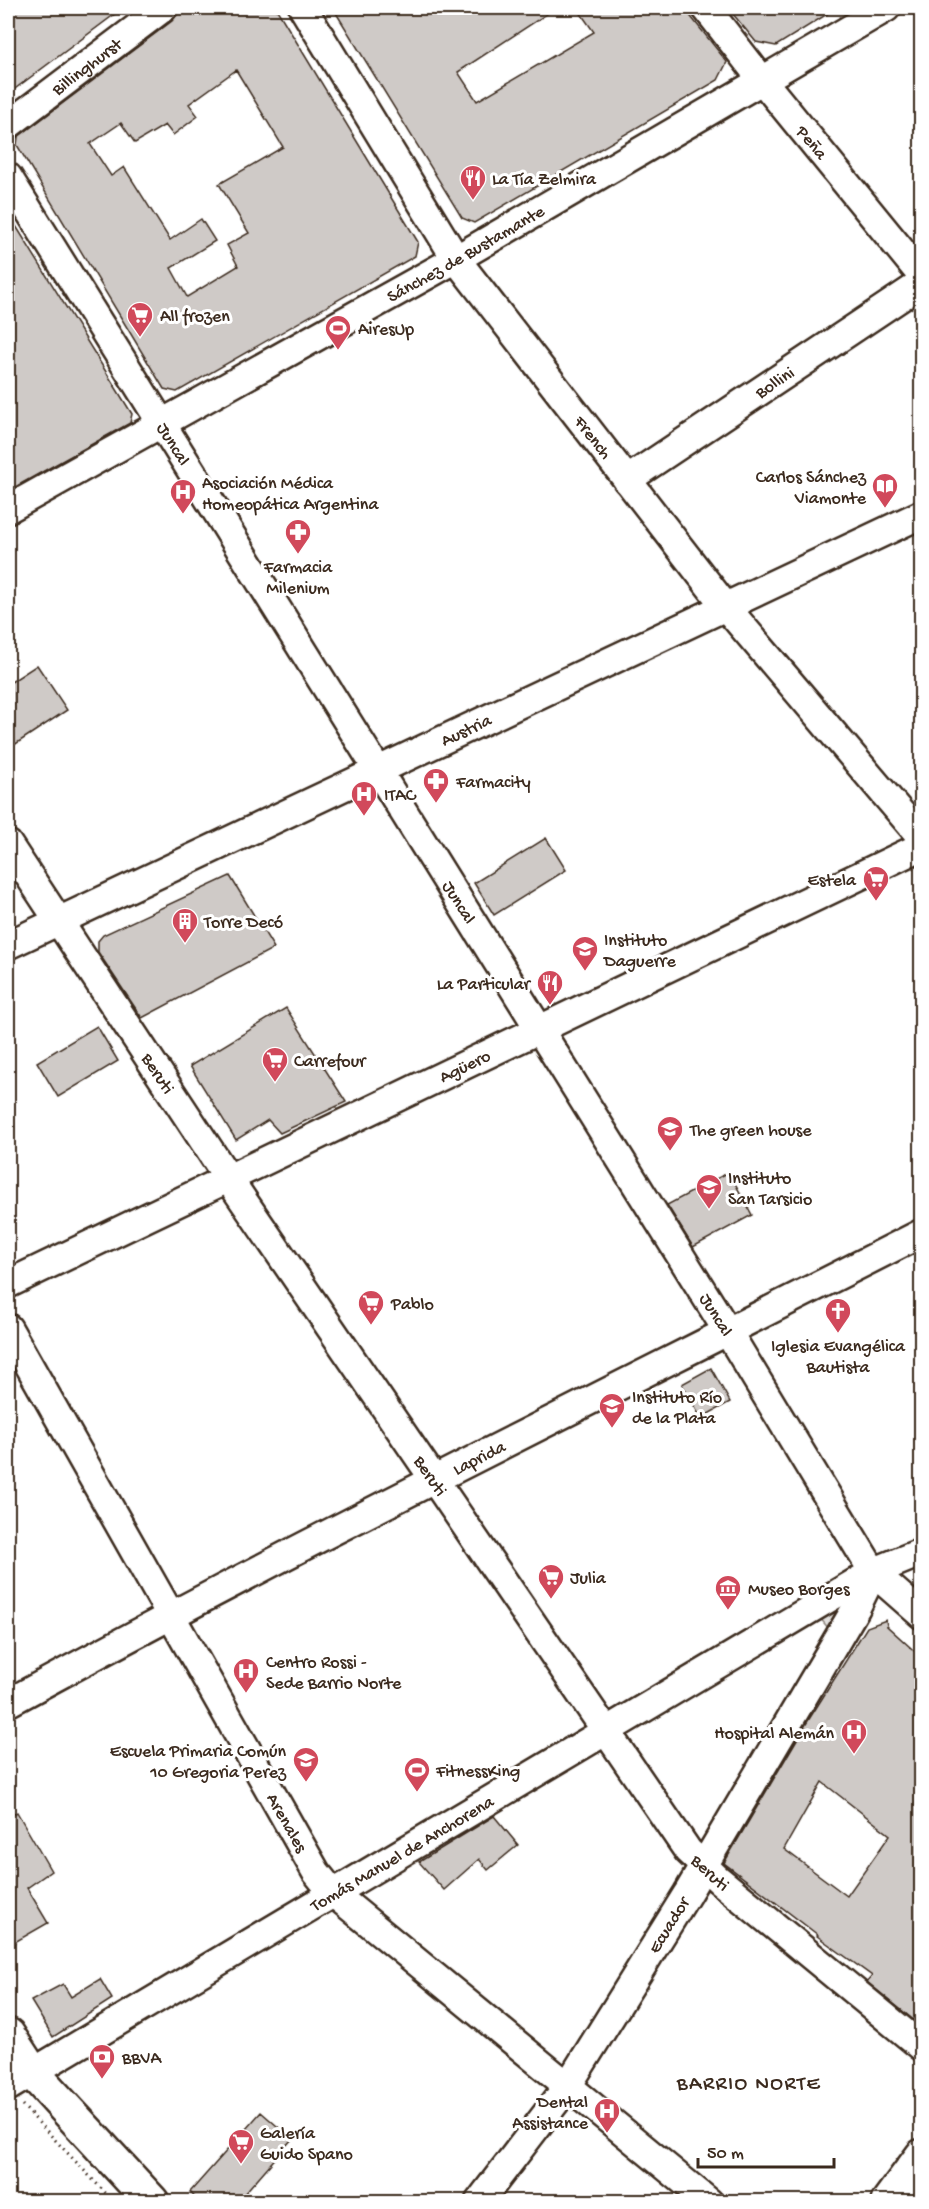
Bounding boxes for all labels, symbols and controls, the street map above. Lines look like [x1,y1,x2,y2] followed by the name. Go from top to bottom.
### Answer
[48,34,128,102] street label: Billinghurst
[790,121,831,165] street label: Peña
[458,163,488,201] restaurant icon: La Tía Zelmira
[492,170,597,191] place label: La Tía Zelmira
[384,201,549,308] street label: Sánchez de Bustamante
[125,300,155,338] supermarket icon: All frozen
[160,307,230,328] place label: All frozen
[323,313,353,351] sports icon: AiresUp
[358,320,414,341] place label: AiresUp
[751,363,799,405] street label: Bollini
[568,412,615,465] street label: French
[151,419,193,470] street label: Juncal
[756,468,867,510] place label: Carlos Sánchez Viamonte
[870,471,900,509] library icon: Carlos Sánchez Viamonte
[202,474,379,516] place label: Asociación Médica Homeopática Argentina
[168,477,198,515] hospital icon: Asociación Médica Homeopática Argentina
[283,517,313,555] pharmacy icon: Farmacia Milenium
[263,558,333,600] place label: Farmacia Milenium
[438,710,496,752] street label: Austria
[421,766,451,804] pharmacy icon: Farmacity
[455,773,531,794] place label: Farmacity
[349,779,379,817] hospital icon: ITAC
[384,786,417,807] place label: ITAC
[861,864,891,902] supermarket icon: Estela
[808,871,857,892] place label: Estela
[436,878,479,928] street label: Juncal
[170,906,200,944] building icon: Torre Decó
[203,913,283,934] place label: Torre Decó
[603,931,676,973] place label: Instituto Daguerre
[570,934,600,972] school or university icon: Instituto Daguerre
[535,968,565,1006] restaurant icon: La Particular
[437,975,532,996] place label: La Particular
[260,1045,290,1083] supermarket icon: Carrefour
[436,1046,494,1089] street label: Agüero
[135,1049,178,1099] street label: Beruti
[294,1052,367,1073] place label: Carrefour
[655,1114,685,1152] school or university icon: The green house
[689,1121,812,1142] place label: The green house
[728,1169,812,1211] place label: Instituto San Tarsicio
[694,1172,724,1210] school or university icon: Instituto San Tarsicio
[356,1288,386,1326] supermarket icon: Pablo
[693,1290,736,1341] street label: Juncal
[390,1295,434,1316] place label: Pablo
[823,1296,853,1334] church icon: Iglesia Evangélica Bautista
[771,1337,906,1379] place label: Iglesia Evangélica Bautista
[632,1388,722,1430] place label: Instituto Río de la Plata
[597,1391,627,1429] school or university icon: Instituto Río de la Plata
[450,1437,510,1481] street label: Laprida
[407,1452,450,1501] street label: Beruti
[536,1562,566,1600] supermarket icon: Julia
[570,1569,607,1590] place label: Julia
[713,1573,743,1611] museum icon: Museo Borges
[748,1580,851,1601] place label: Museo Borges
[266,1653,402,1695] place label: Centro Rossi - Sede Barrio Norte
[231,1656,261,1694] hospital icon: Centro Rossi - Sede Barrio Norte
[839,1717,869,1755] hospital icon: Hospital Alemán
[714,1724,834,1745] place label: Hospital Alemán
[110,1742,287,1784] place label: Escuela Primaria Común 10 Gregoria Perez
[291,1745,321,1783] school or university icon: Escuela Primaria Común 10 Gregoria Perez
[402,1755,432,1793] sports icon: FitnessKing
[435,1762,520,1783] place label: FitnessKing
[261,1790,311,1858] street label: Arenales
[306,1792,499,1918] street label: Tomás Manuel de Anchorena
[685,1850,732,1897] street label: Beruti
[645,1893,696,1958] street label: Ecuador
[87,2042,117,2080] bank icon: BBVA
[121,2049,162,2070] place label: BBVA
[676,2073,821,2098] district label: BARRIO NORTE
[512,2093,589,2135] place label: Dental Assistance
[592,2096,622,2134] hospital icon: Dental Assistance
[260,2124,353,2166] place label: Galería Guido Spano
[226,2127,256,2165] supermarket icon: Galería Guido Spano
[698,2131,834,2169] scale bar
[707,2144,744,2165] text: 50 m

